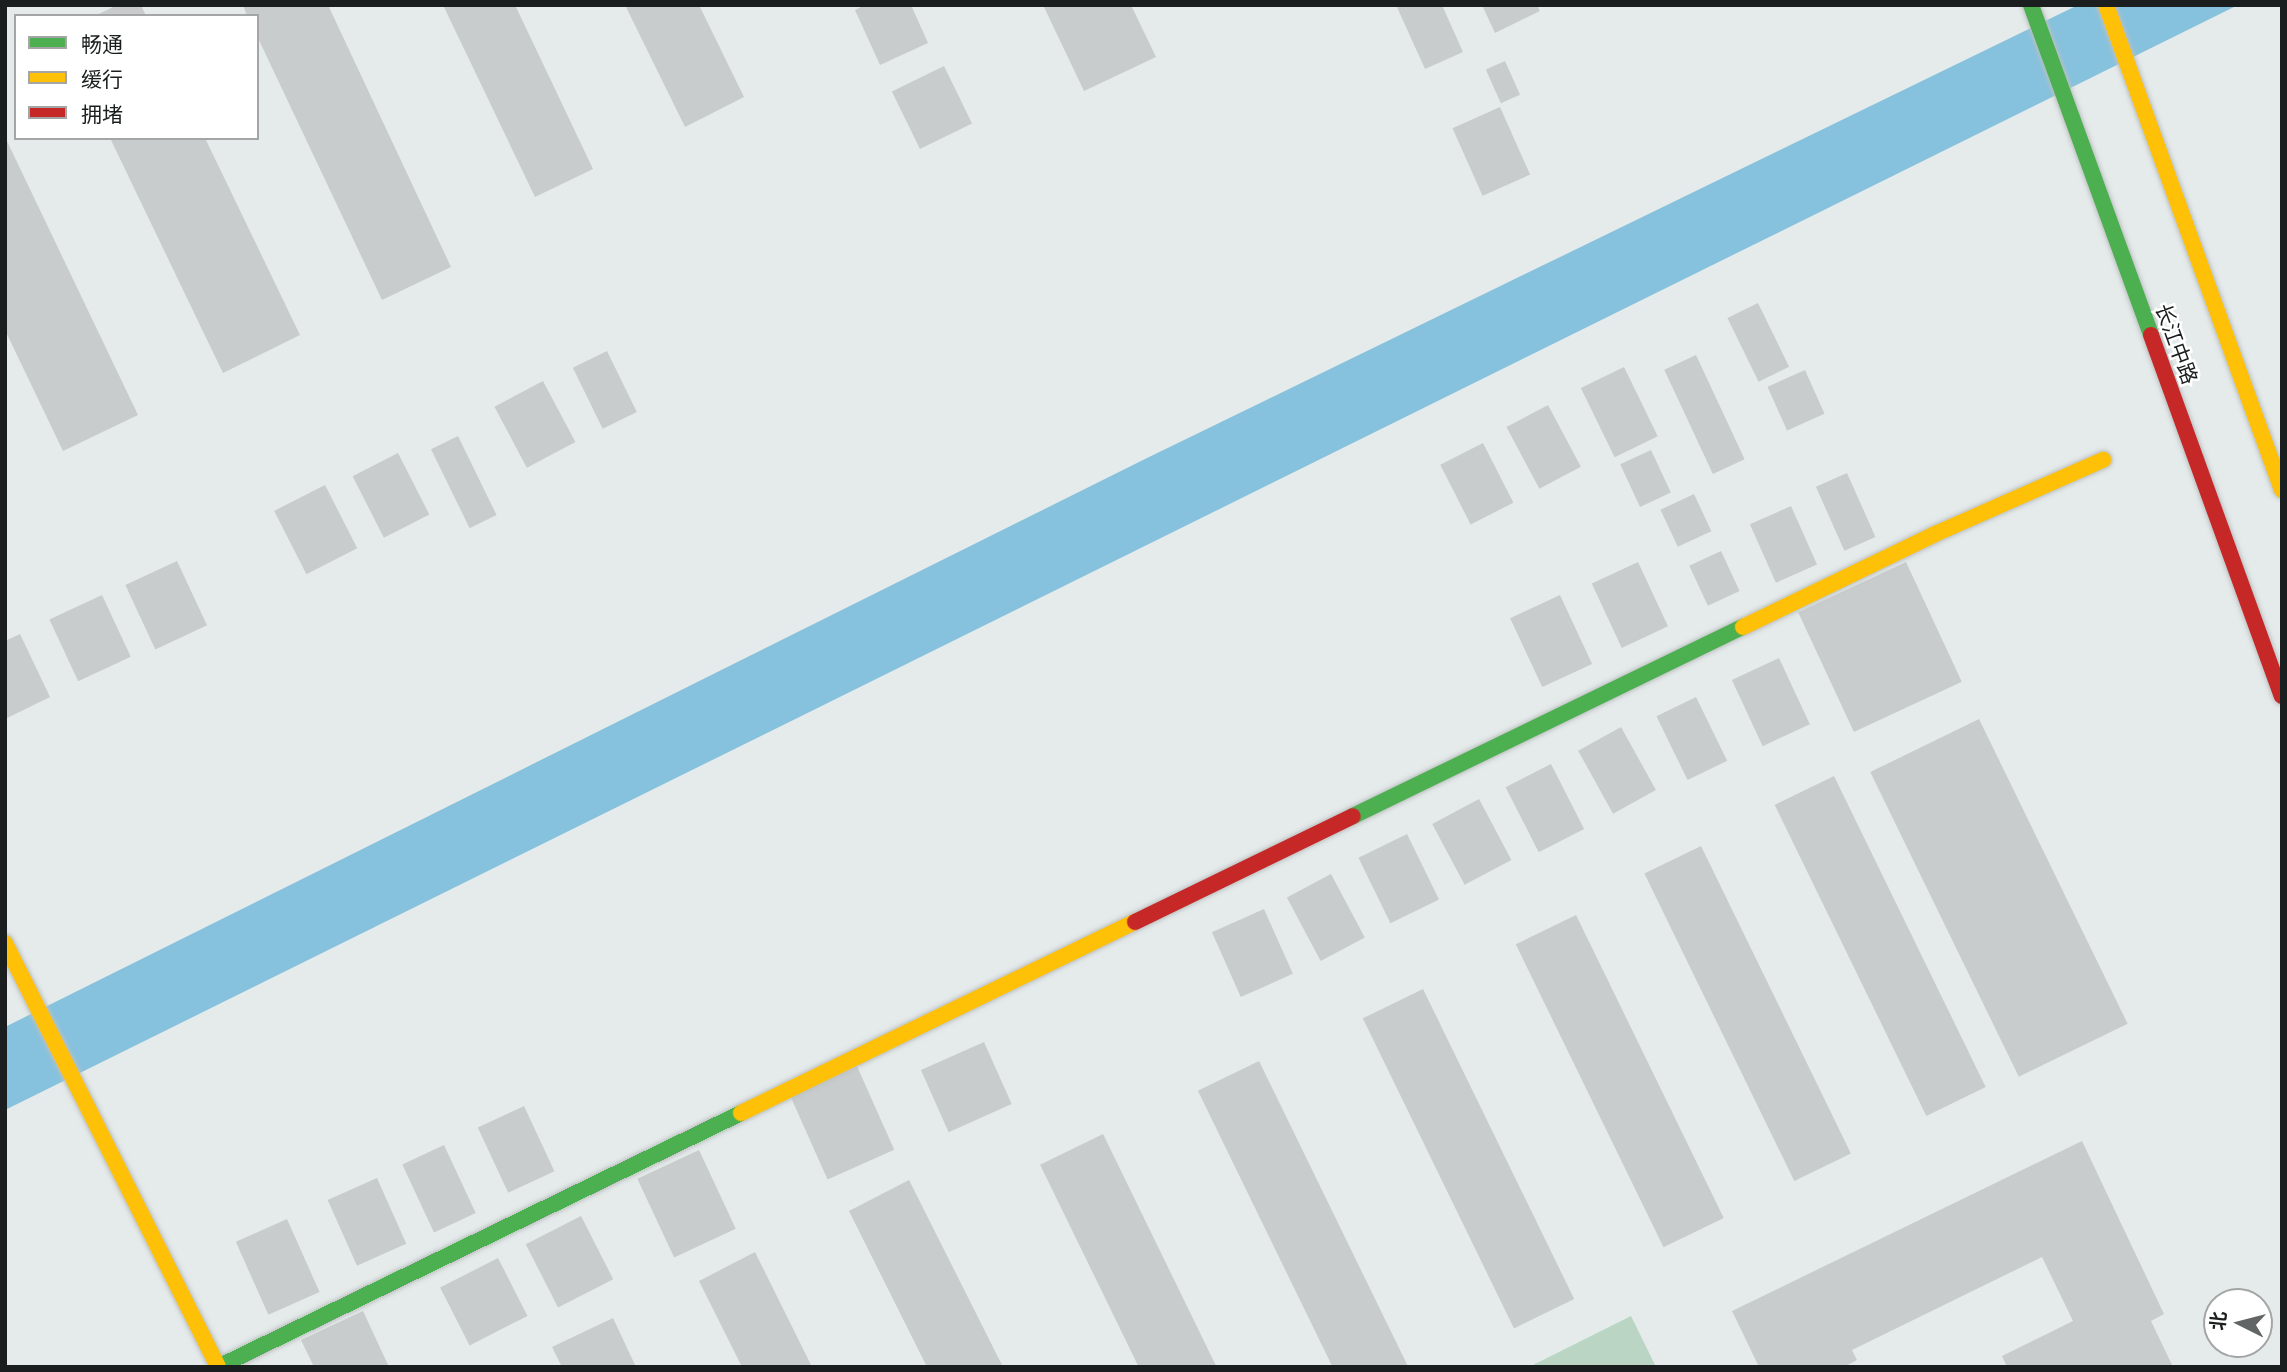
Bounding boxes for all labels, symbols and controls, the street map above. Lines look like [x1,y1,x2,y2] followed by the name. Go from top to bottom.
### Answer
[14,14,259,140] legend
[81,33,123,56] text: 畅通
[81,68,123,91] text: 缓行
[81,103,123,126] text: 拥堵
[2150,300,2202,388] street label: 长江中路
[2203,1288,2273,1358] north arrow
[2207,1310,2230,1332] text: 北

